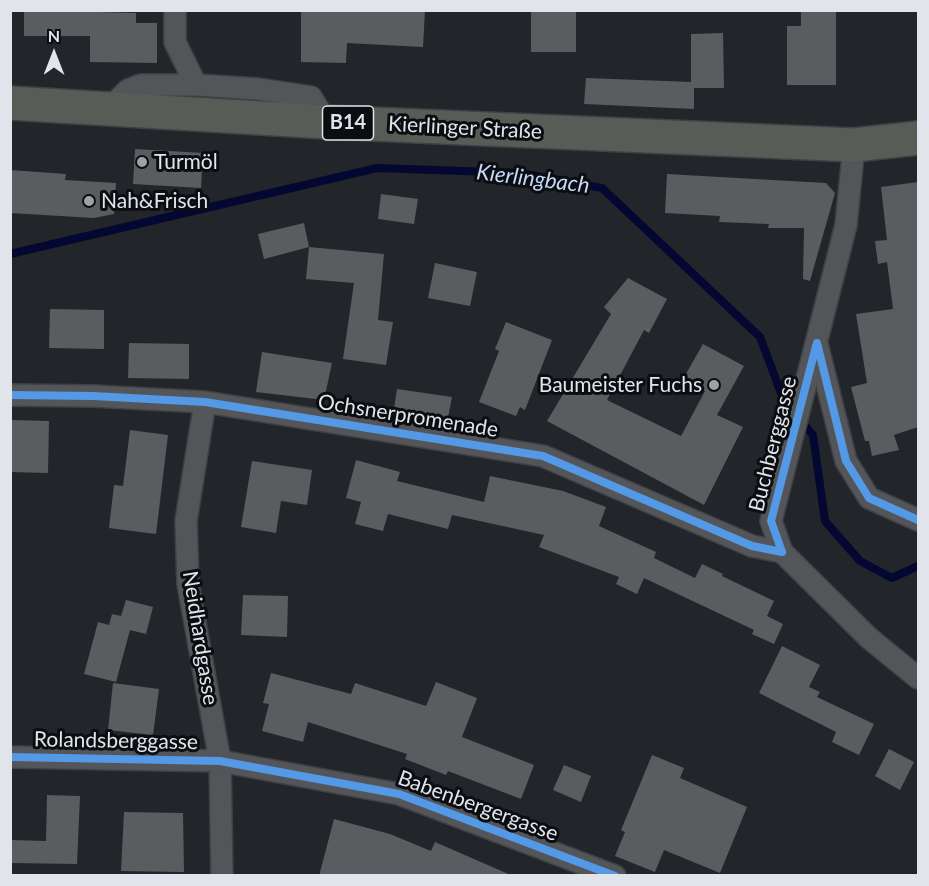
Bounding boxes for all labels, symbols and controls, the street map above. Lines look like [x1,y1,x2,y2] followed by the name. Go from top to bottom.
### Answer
[24,24,84,84] north arrow
[48,26,60,45] text: N
[322,106,374,140] road number: B14
[388,111,542,145] street label: Kierlinger Straße
[154,149,218,175] place label: Turmöl
[135,155,149,169] marker: Turmöl
[475,159,591,199] water label: Kierlingbach
[101,188,208,214] place label: Nah&Frisch
[82,194,96,208] marker: Nah&Frisch
[539,372,702,398] place label: Baumeister Fuchs
[744,374,802,514] street label: Buchberggasse
[707,378,721,392] marker: Baumeister Fuchs
[316,389,500,443] street label: Ochsnerpromenade
[177,569,223,707] street label: Neidhardgasse
[34,727,198,755] street label: Rolandsberggasse
[395,765,561,847] street label: Babenbergergasse

